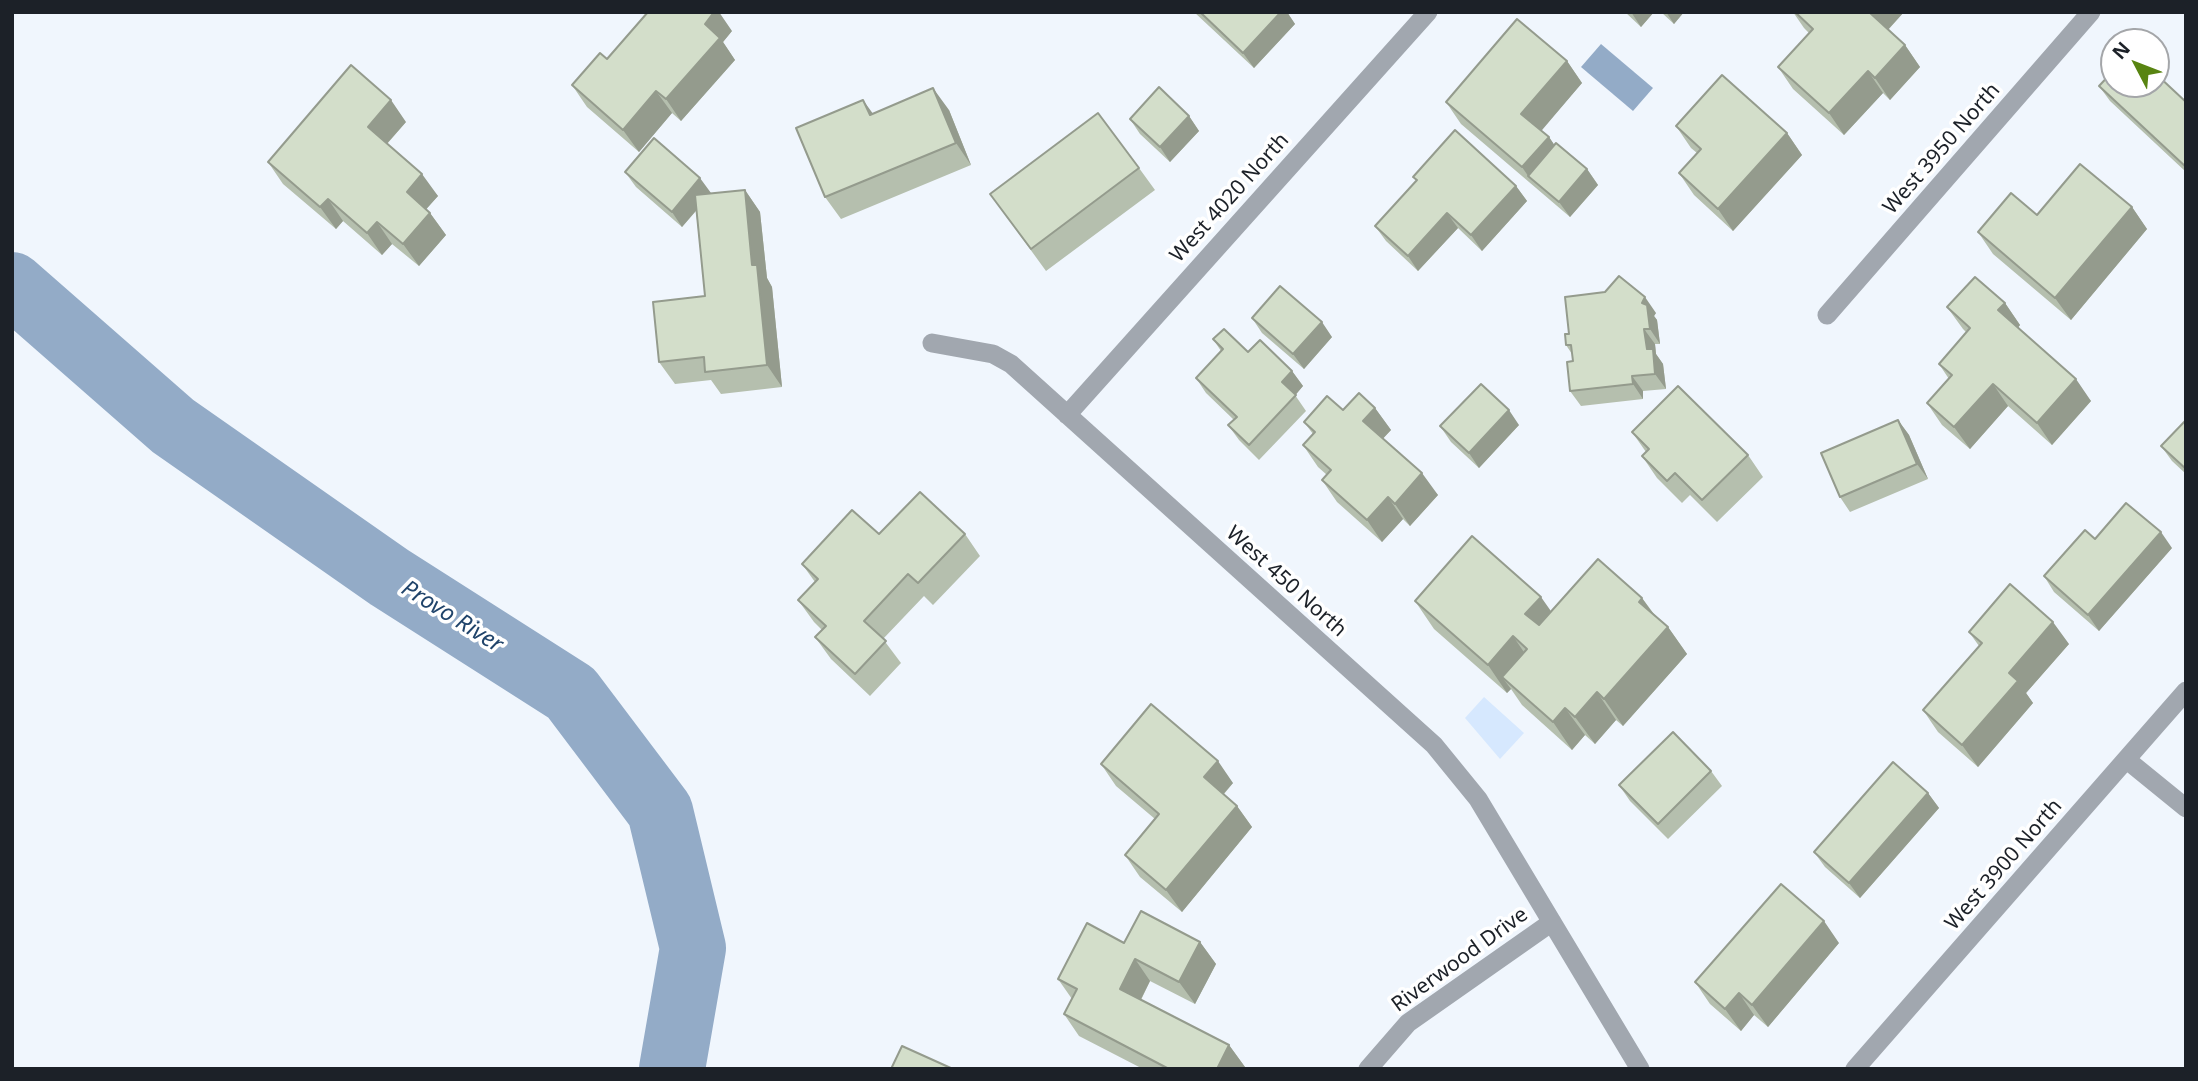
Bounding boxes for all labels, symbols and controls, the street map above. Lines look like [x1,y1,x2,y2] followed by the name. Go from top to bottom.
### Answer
[2100,28,2170,98] north arrow
[2106,36,2136,65] text: N
[1878,78,2006,220] street label: West 3950 North
[1165,128,1295,268] street label: West 4020 North
[1221,521,1351,643] street label: West 450 North
[396,575,508,659] water label: Provo River
[1940,794,2068,936] street label: West 3900 North
[1387,902,1533,1018] street label: Riverwood Drive

